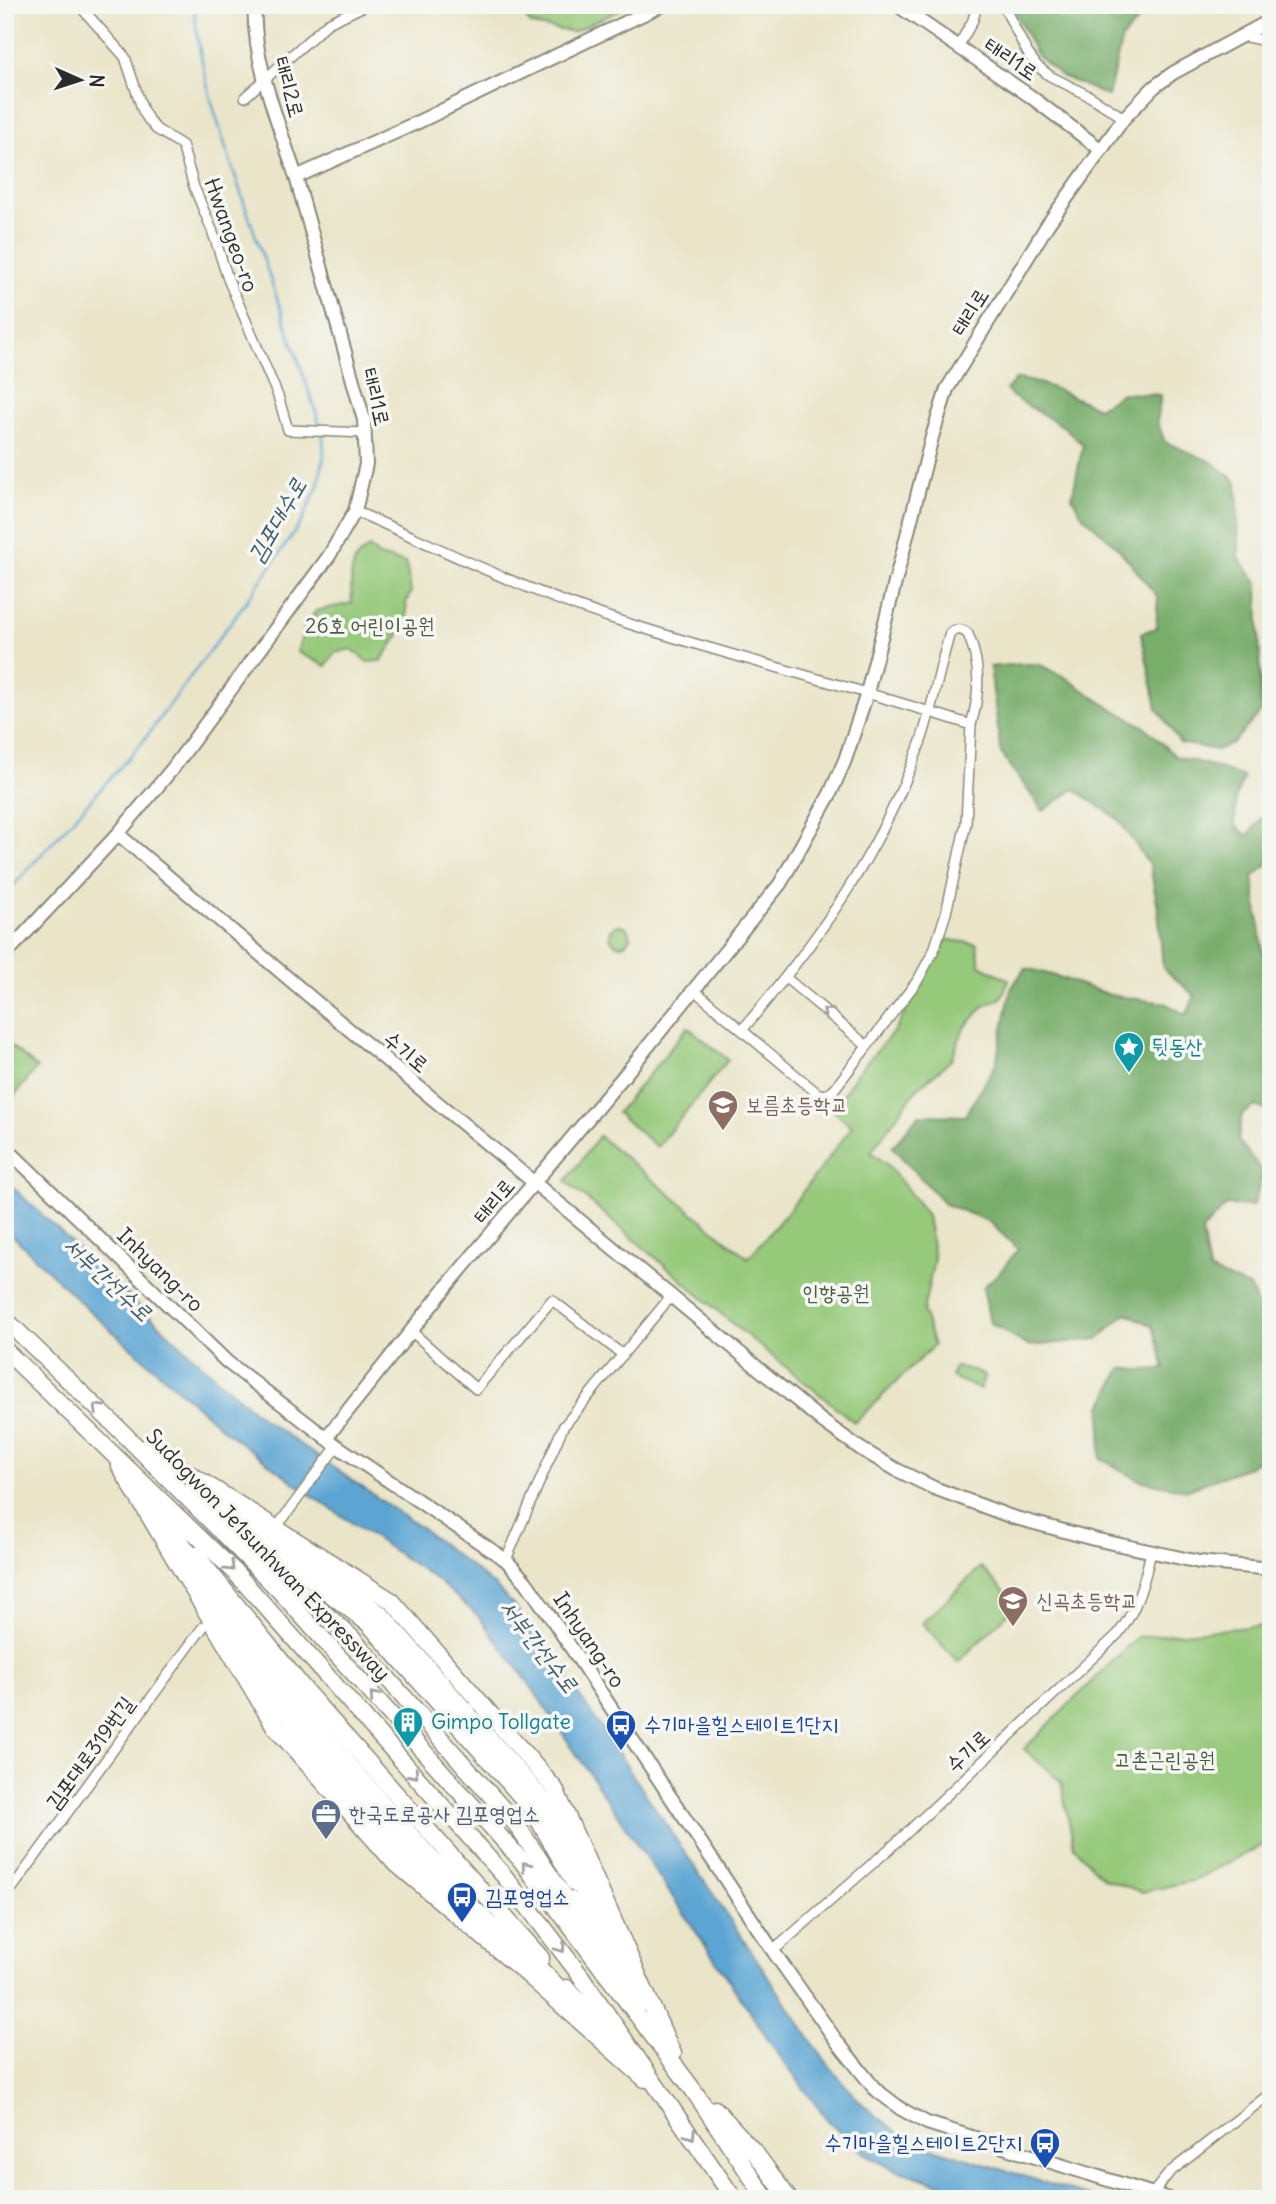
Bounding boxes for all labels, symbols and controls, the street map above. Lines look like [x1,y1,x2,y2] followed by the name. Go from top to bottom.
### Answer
[979,31,1043,86] street label: 태리1로
[46,46,116,116] north arrow
[268,53,311,120] street label: 태리2로
[85,74,109,88] text: N
[198,174,265,296] street label: Hwangeo-ro
[945,283,994,340] street label: 태리로
[357,365,396,429] street label: 태리1로
[241,472,312,567] water label: 김포대수로
[305,612,435,639] park label: 26호 어린이공원
[822,1008,835,1020] one-way arrow
[378,1025,434,1078] street label: 수기로
[1112,1030,1146,1074] place icon: 뒷동산
[1152,1033,1203,1060] place label: 뒷동산
[706,1088,740,1132] school or university icon: 보름초등학교
[746,1091,847,1118] place label: 보름초등학교
[467,1173,520,1229] street label: 태리로
[111,1222,209,1317] street label: Inhyang-ro
[58,1230,159,1327] water label: 서부간선수로
[802,1279,870,1306] park label: 인향공원
[93,1404,106,1417] one-way arrow
[140,1423,396,1686] street label: Sudogwon Je1sunhwan Expressway
[222,1559,235,1572] one-way arrow
[996,1584,1030,1628] school or university icon: 신곡초등학교
[548,1587,631,1693] street label: Inhyang-ro
[1036,1587,1137,1614] place label: 신곡초등학교
[494,1593,585,1698] water label: 서부간선수로
[39,1691,140,1815] street label: 김포대로319번길
[370,1691,382,1704] one-way arrow
[391,1705,425,1749] building icon: Gimpo Tollgate
[431,1708,571,1735] place label: Gimpo Tollgate
[604,1708,638,1752] bus stop icon: 수기마을힐스테이트1단지
[644,1711,838,1738] place label: 수기마을힐스테이트1단지
[940,1723,995,1778] street label: 수기로
[1114,1746,1216,1773] park label: 고촌근린공원
[406,1766,418,1779] one-way arrow
[309,1797,343,1841] office icon: 한국도로공사 김포영업소
[349,1800,540,1827] place label: 한국도로공사 김포영업소
[522,1861,534,1874] one-way arrow
[445,1880,479,1924] bus stop icon: 김포영업소
[485,1883,570,1910] place label: 김포영업소
[552,1940,565,1953] one-way arrow
[1028,2126,1062,2170] bus stop icon: 수기마을힐스테이트2단지
[682,2127,695,2140] one-way arrow
[825,2129,1022,2156] place label: 수기마을힐스테이트2단지

